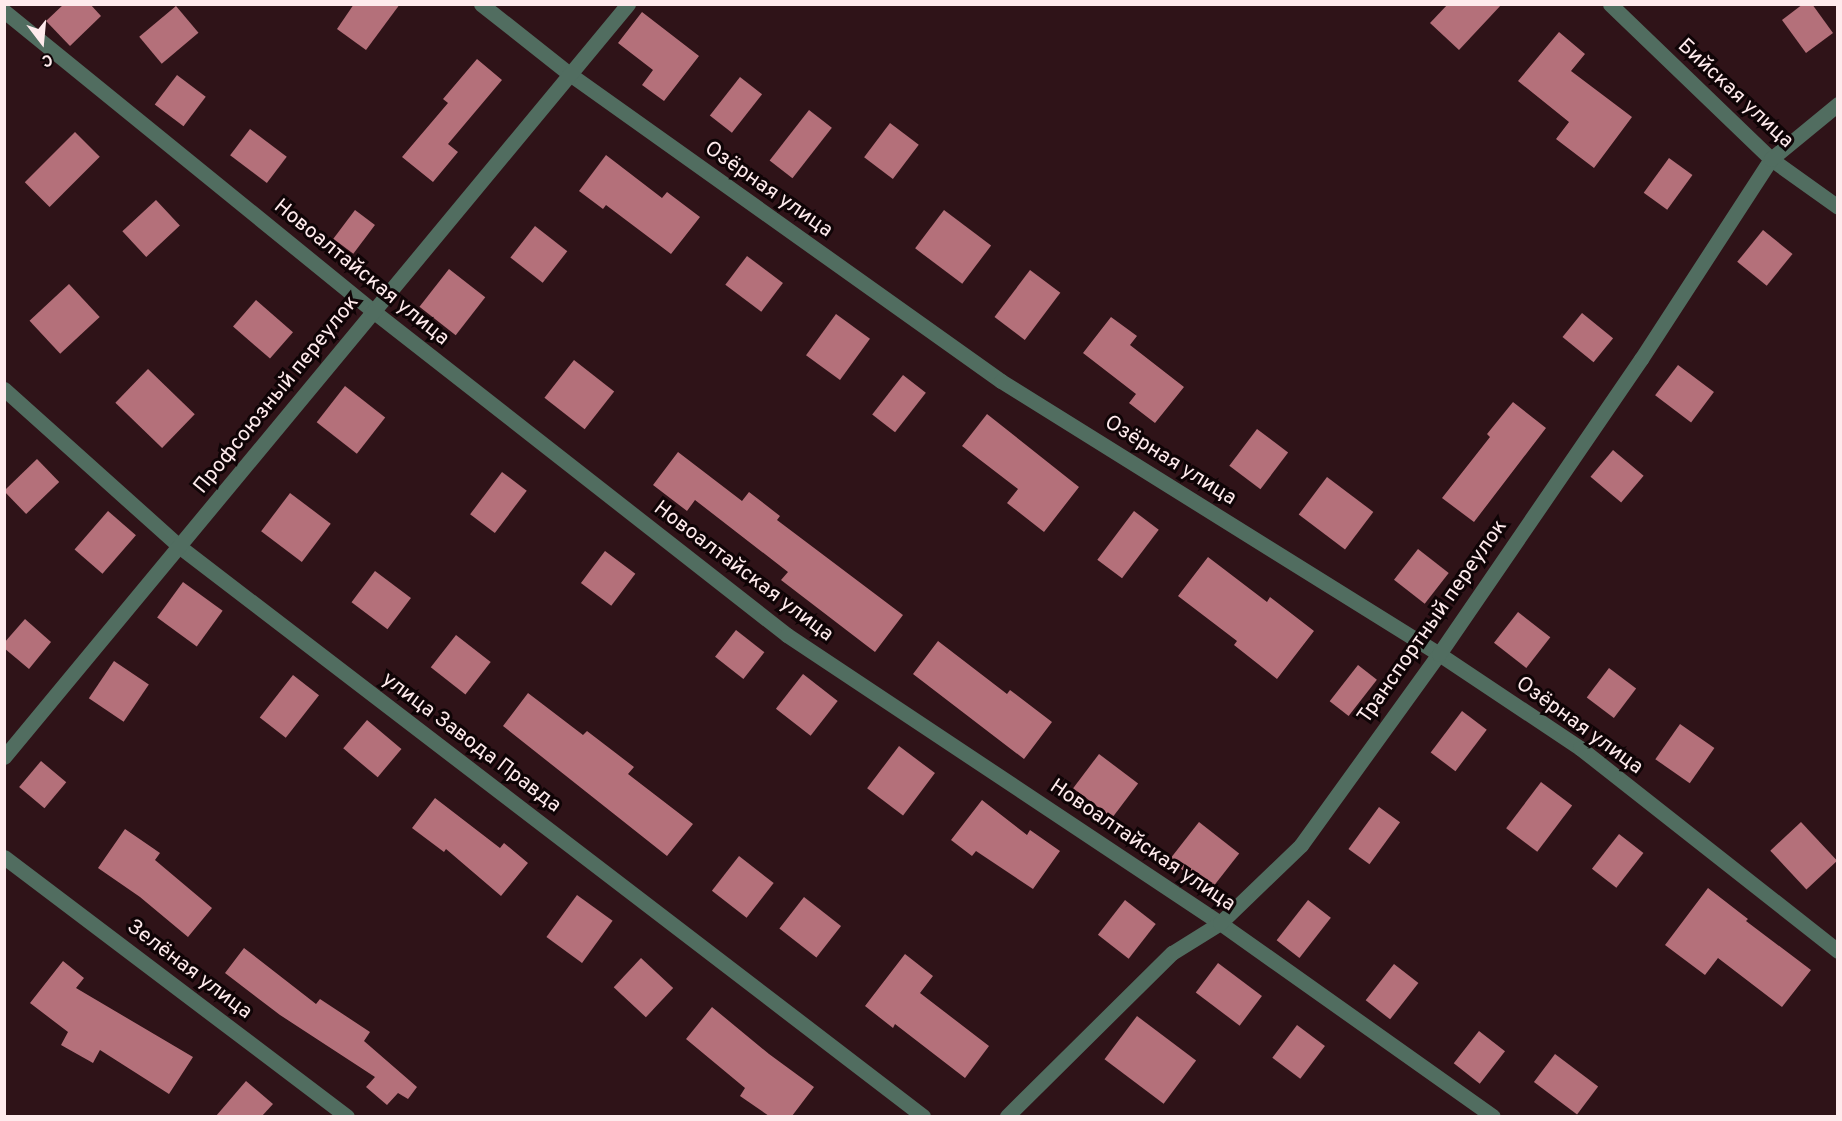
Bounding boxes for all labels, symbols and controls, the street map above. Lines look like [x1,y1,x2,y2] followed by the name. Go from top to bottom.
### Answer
[12,12,72,72] north arrow
[1672,34,1798,154] street label: Бийская улица
[39,48,55,70] text: С
[699,136,837,244] street label: Озёрная улица
[268,194,454,352] street label: Новоалтайская улица
[189,291,365,499] street label: Профсоюзный переулок
[1099,410,1241,512] street label: Озёрная улица
[648,496,838,648] street label: Новоалтайская улица
[1353,515,1513,729] street label: Транспортный переулок
[376,667,566,819] street label: улица Завода Правда
[1511,671,1647,781] street label: Озёрная улица
[1044,774,1240,918] street label: Новоалтайская улица
[122,915,256,1025] street label: Зелёная улица

